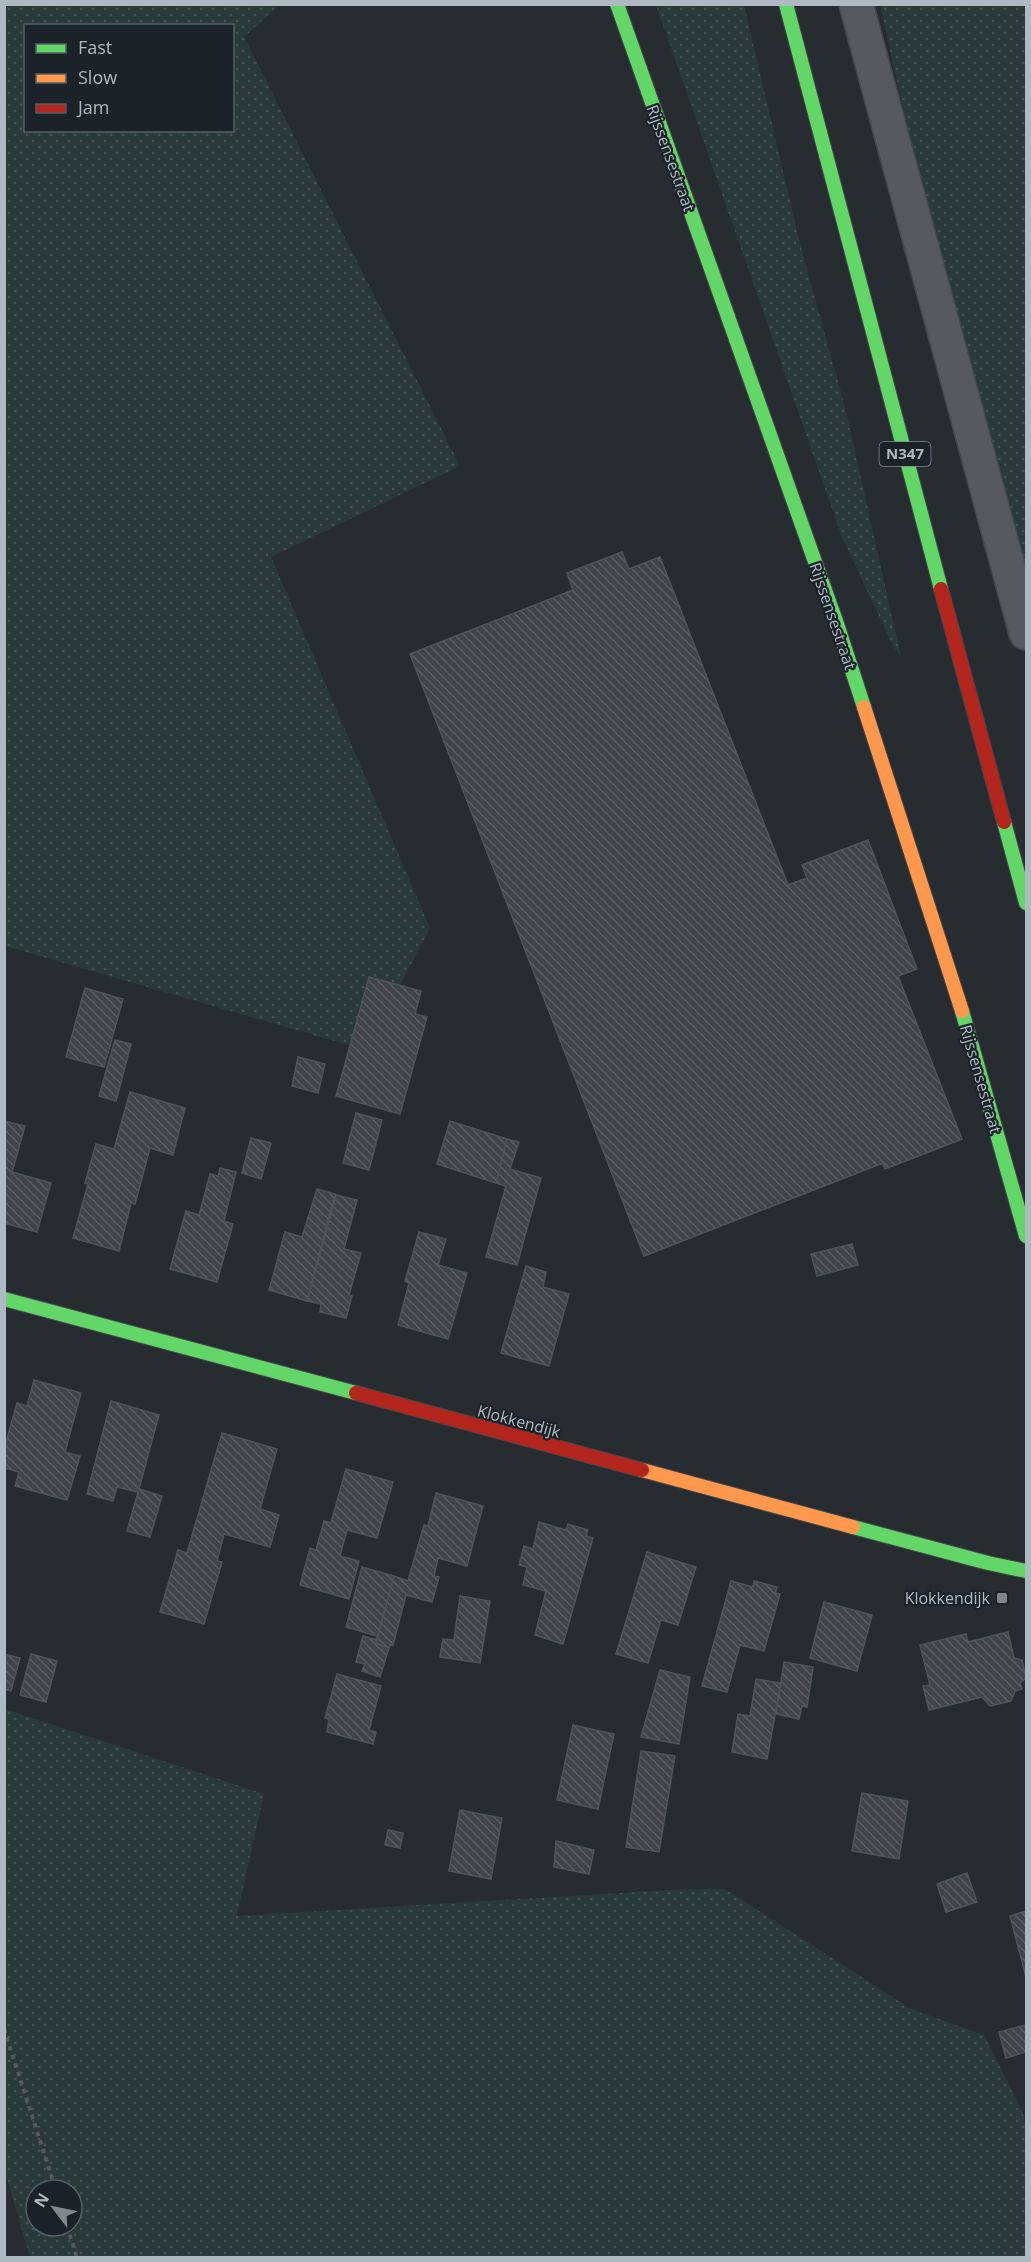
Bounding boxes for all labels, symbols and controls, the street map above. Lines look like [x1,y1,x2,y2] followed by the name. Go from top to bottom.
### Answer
[24,24,234,132] legend
[78,35,112,59] text: Fast
[78,65,117,89] text: Slow
[76,95,110,119] text: Jam
[642,102,701,215] street label: Rijssensestraat
[880,442,930,466] road number: N347
[804,559,862,673] street label: Rijssensestraat
[955,1022,1007,1136] street label: Rijssensestraat
[475,1399,564,1443] street label: Klokkendijk
[905,1587,991,1609] place label: Klokkendijk
[995,1591,1009,1605] marker: Klokkendijk
[24,2178,84,2238] north arrow
[29,2189,54,2211] text: N

